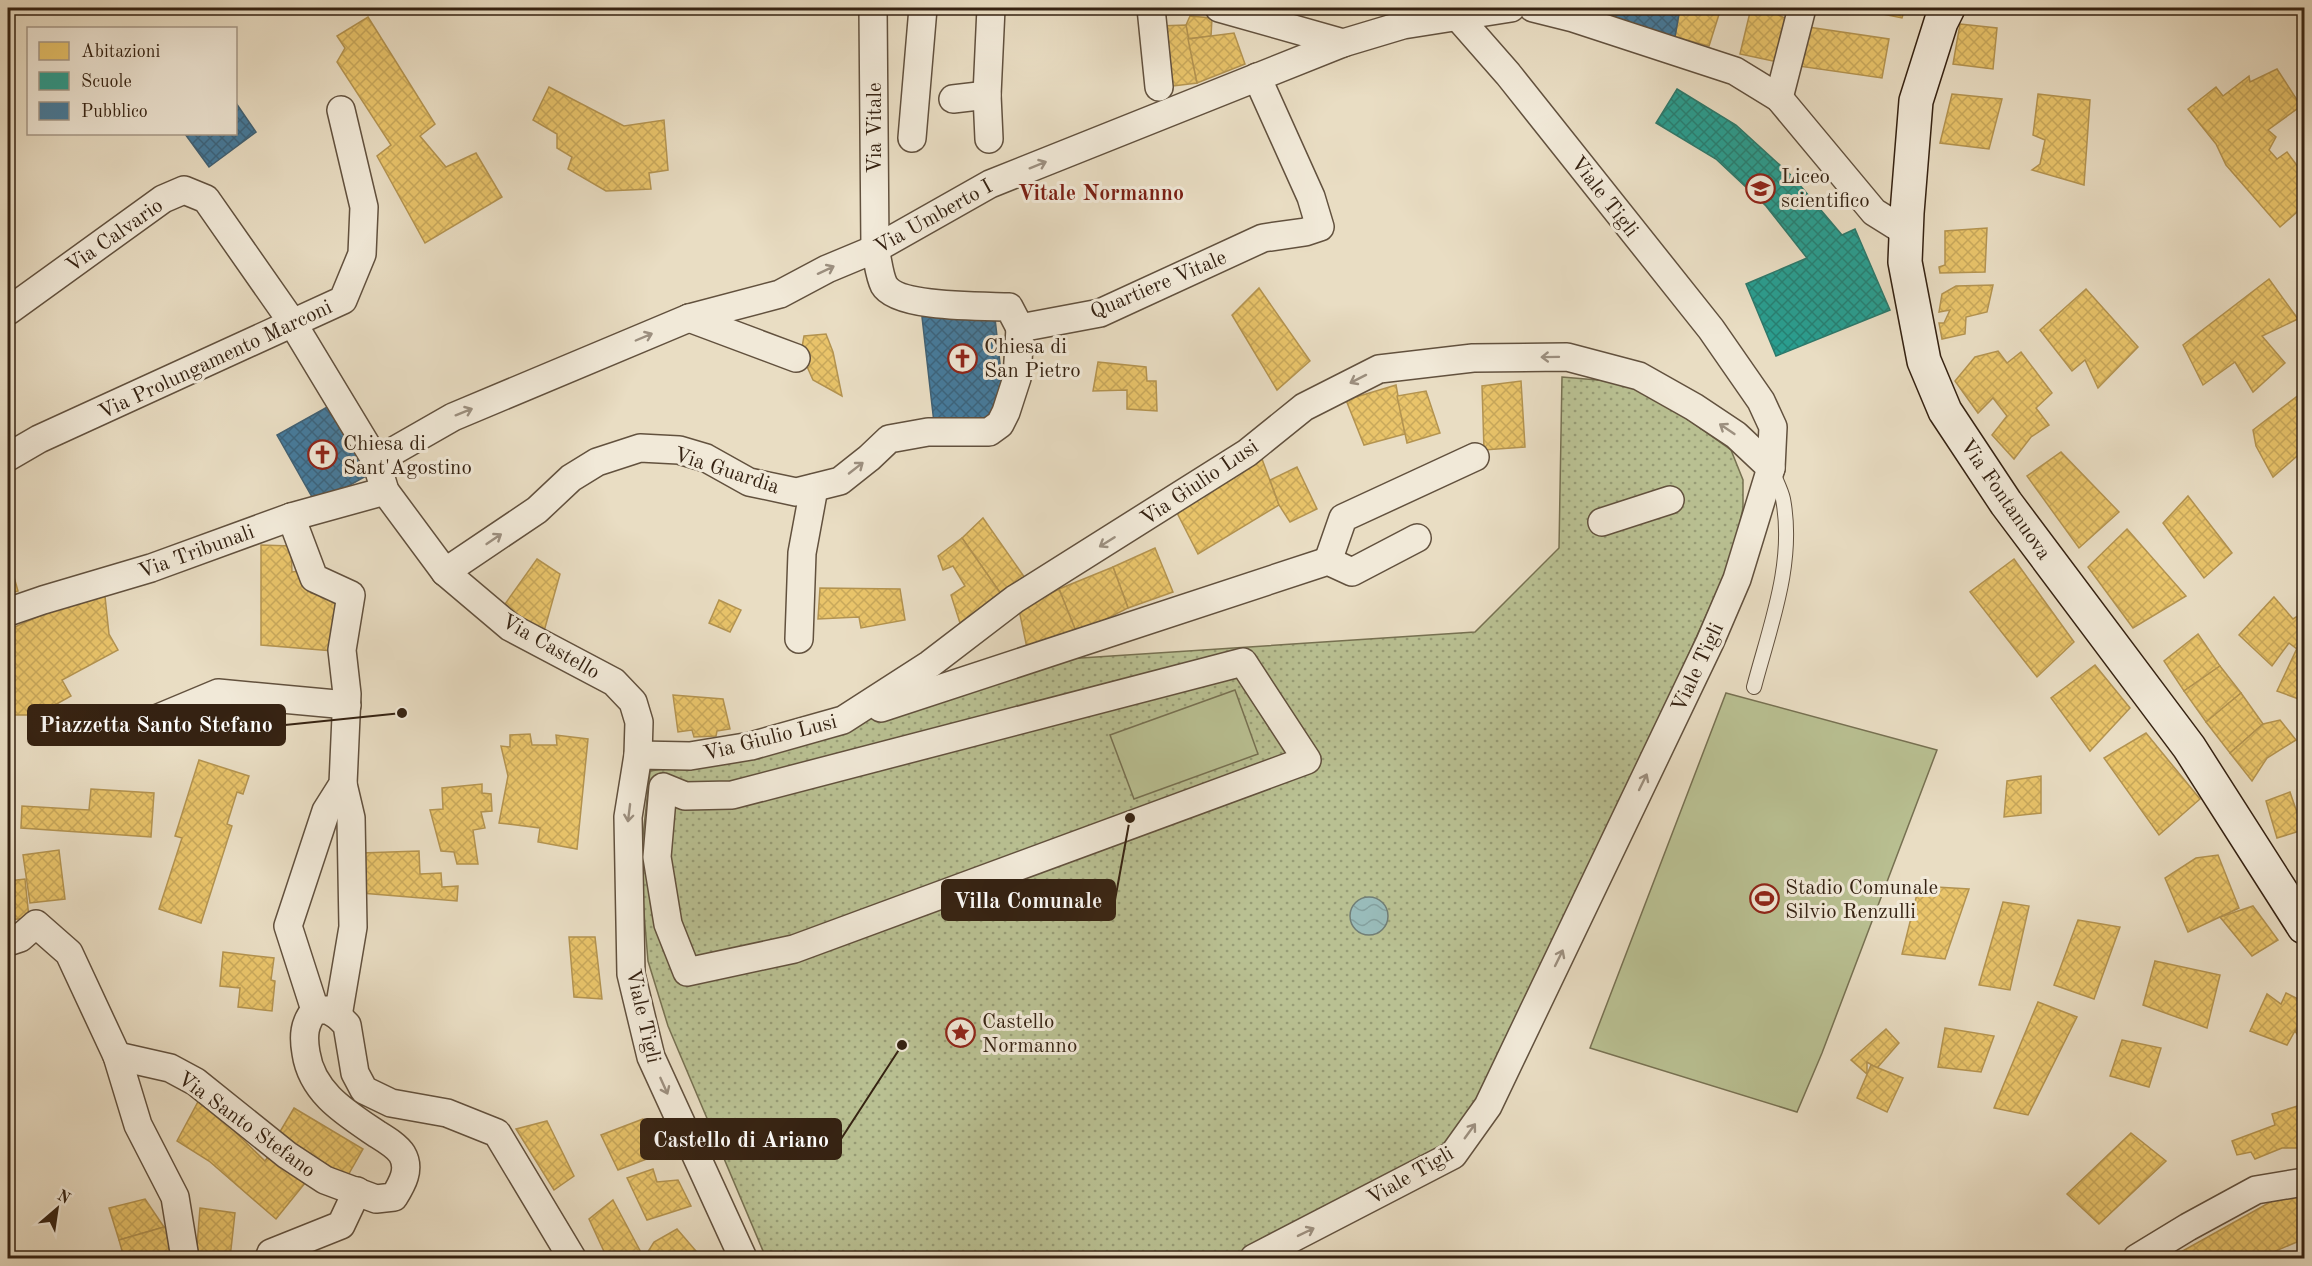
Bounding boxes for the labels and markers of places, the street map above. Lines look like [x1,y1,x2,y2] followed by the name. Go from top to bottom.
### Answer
[1781,167,1870,212] place label: Liceo scientifico
[1744,172,1776,204] school or university icon: Liceo scientifico
[984,337,1081,382] place label: Chiesa di San Pietro
[947,342,979,374] church icon: Chiesa di San Pietro
[343,434,472,479] place label: Chiesa di Sant'Agostino
[306,439,338,471] church icon: Chiesa di Sant'Agostino
[28,705,285,745] callout: Piazzetta Santo Stefano
[1785,878,1938,923] place label: Stadio Comunale Silvio Renzulli
[942,880,1115,920] callout: Villa Comunale
[1748,883,1780,915] sports icon: Stadio Comunale Silvio Renzulli
[982,1012,1077,1057] place label: Castello Normanno
[945,1017,977,1049] place icon: Castello Normanno
[641,1119,841,1159] callout: Castello di Ariano

